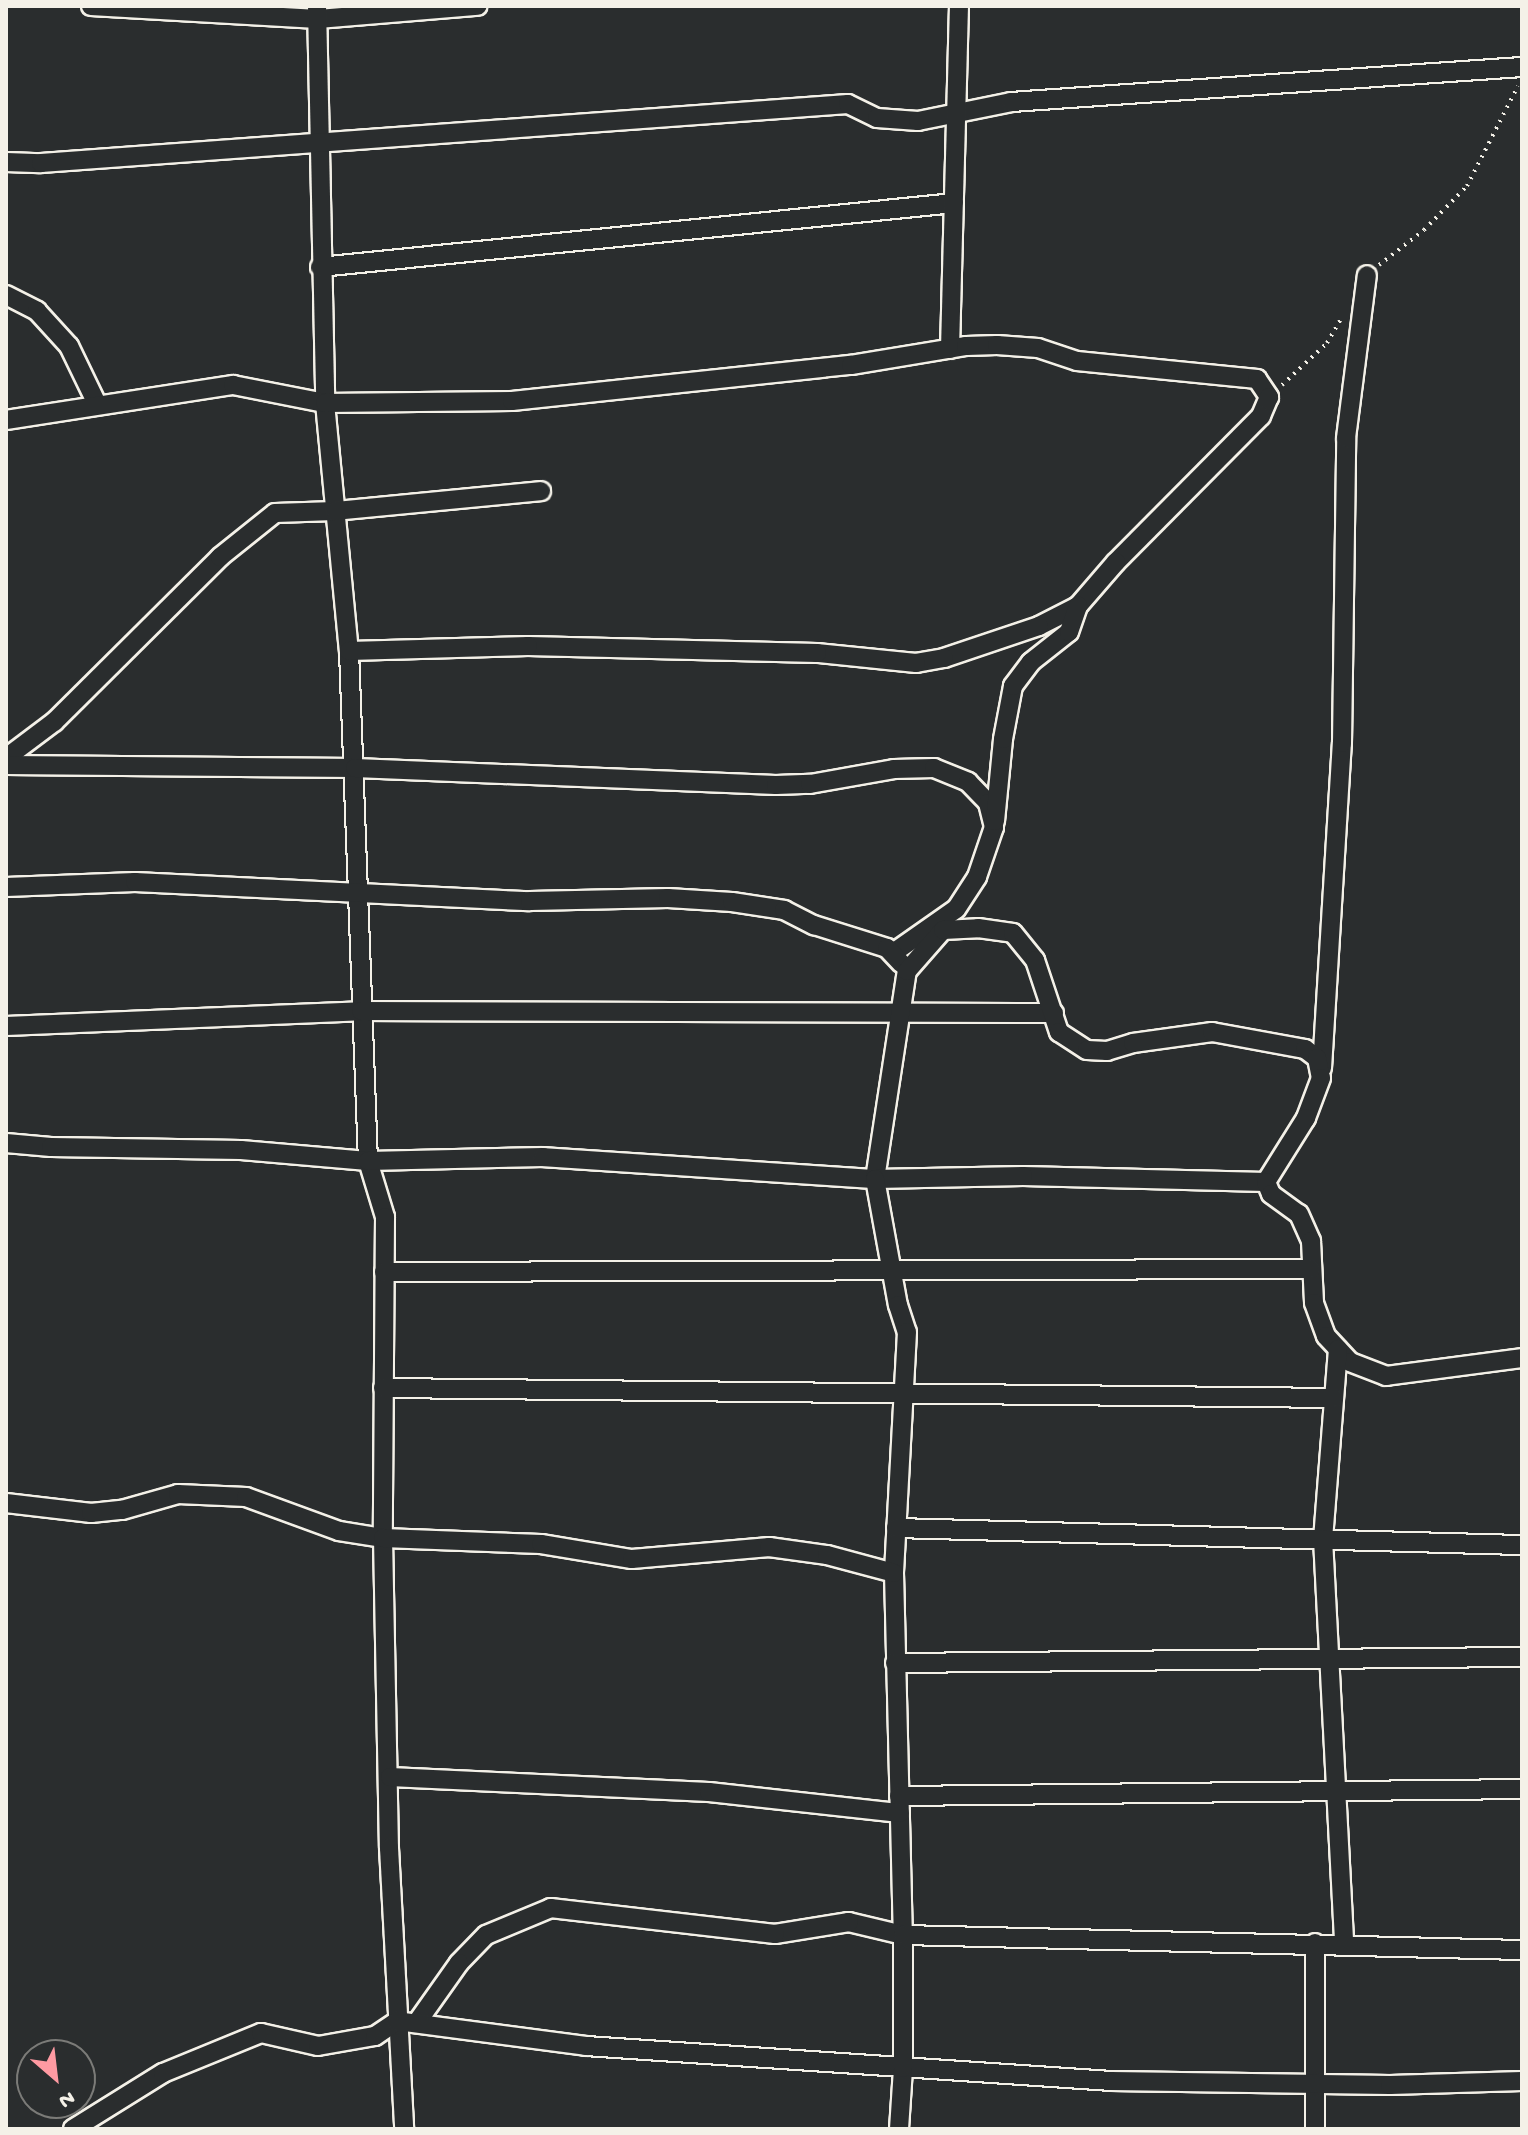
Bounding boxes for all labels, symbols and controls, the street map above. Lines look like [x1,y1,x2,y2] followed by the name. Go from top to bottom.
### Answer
[16,2039,96,2119] north arrow
[54,2084,79,2113] text: N

